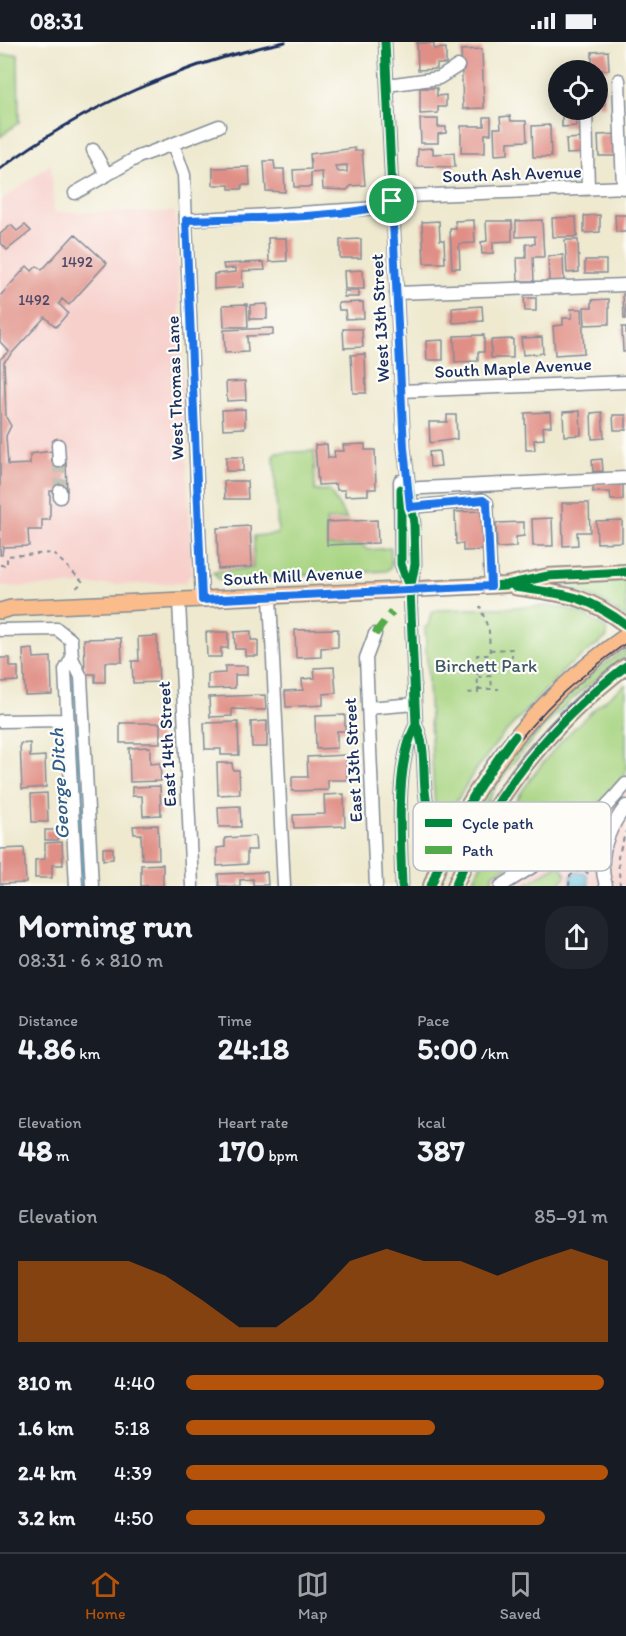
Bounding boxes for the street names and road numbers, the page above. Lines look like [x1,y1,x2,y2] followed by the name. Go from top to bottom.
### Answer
[442,161,582,187] street label: South Ash Avenue
[366,253,394,383] street label: West 13th Street
[161,315,189,461] street label: West Thomas Lane
[434,353,592,383] street label: South Maple Avenue
[223,561,363,591] street label: South Mill Avenue
[153,680,181,807] street label: East 14th Street
[339,697,367,823] street label: East 13th Street

